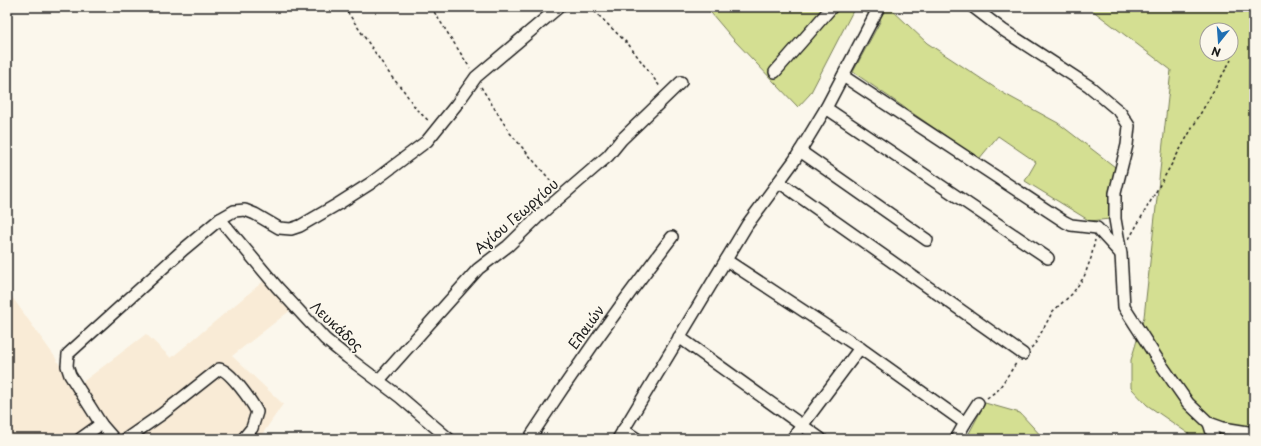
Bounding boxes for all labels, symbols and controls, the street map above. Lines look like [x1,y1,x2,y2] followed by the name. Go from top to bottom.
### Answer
[1199,22,1239,62] north arrow
[1209,43,1223,61] text: N
[469,173,563,259] street label: Αγίου Γεωργίου
[306,296,368,356] street label: Λευκάδος
[563,300,609,354] street label: Ελαιών

